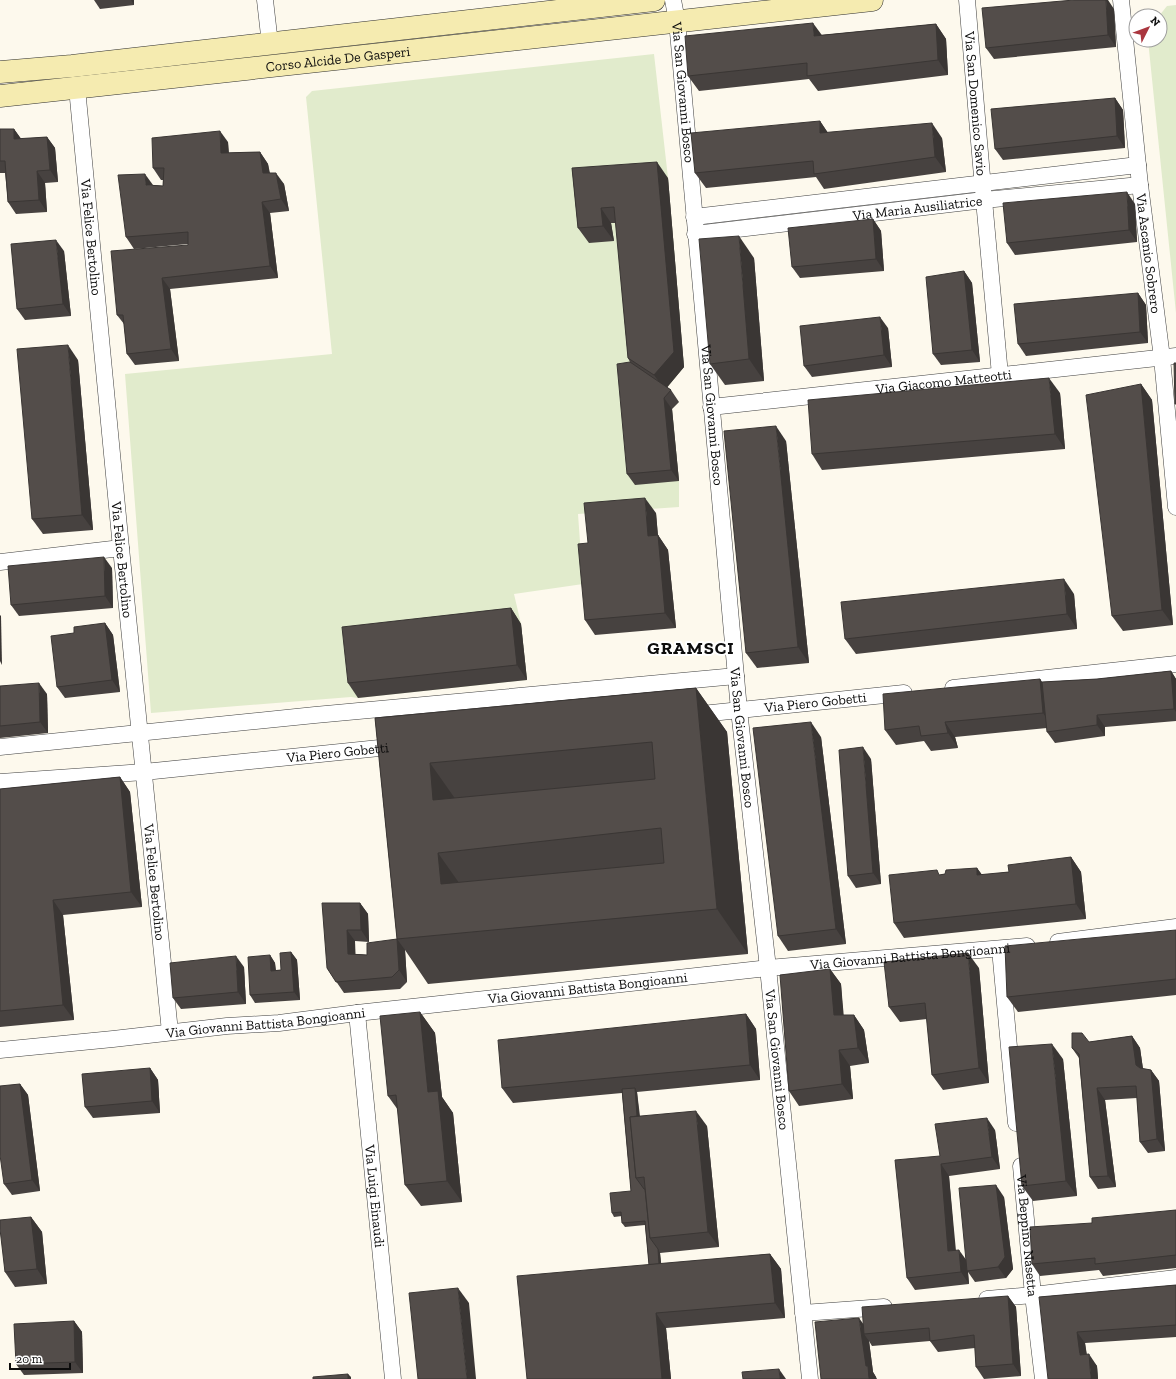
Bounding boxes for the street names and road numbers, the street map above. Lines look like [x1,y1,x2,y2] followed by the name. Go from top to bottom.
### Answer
[669,20,698,163] street label: Via San Giovanni Bosco
[961,30,990,177] street label: Via San Domenico Savio
[265,42,411,75] street label: Corso Alcide De Gasperi
[77,177,105,296] street label: Via Felice Bertolino
[851,192,984,224] street label: Via Maria Ausiliatrice
[1133,192,1165,314] street label: Via Ascanio Sobrero
[698,343,727,486] street label: Via San Giovanni Bosco
[874,366,1013,397] street label: Via Giacomo Matteotti
[108,500,137,619] street label: Via Felice Bertolino
[727,666,758,809] street label: Via San Giovanni Bosco
[762,688,867,716] street label: Via Piero Gobetti
[285,739,390,766] street label: Via Piero Gobetti
[140,822,169,941] street label: Via Felice Bertolino
[808,939,1011,973] street label: Via Giovanni Battista Bongioanni
[486,968,688,1007] street label: Via Giovanni Battista Bongioanni
[762,988,793,1131] street label: Via San Giovanni Bosco
[164,1004,366,1042] street label: Via Giovanni Battista Bongioanni
[361,1143,389,1248] street label: Via Luigi Einaudi
[1013,1173,1042,1298] street label: Via Beppino Nasetta

